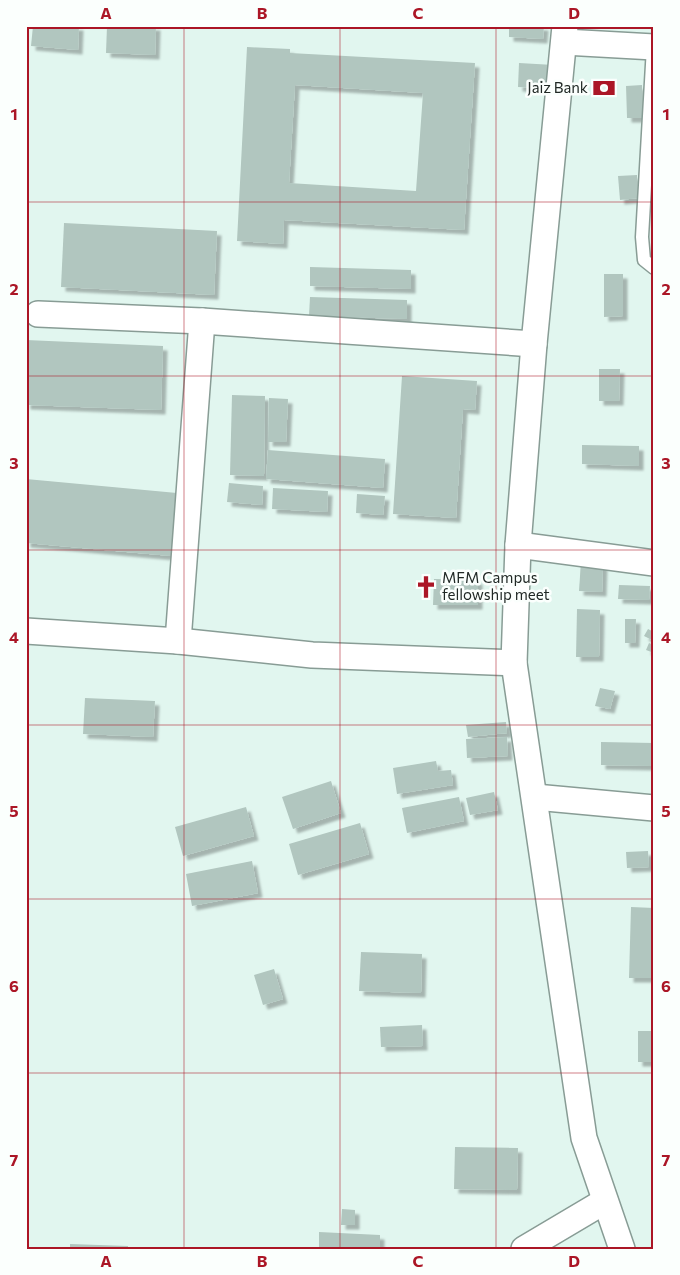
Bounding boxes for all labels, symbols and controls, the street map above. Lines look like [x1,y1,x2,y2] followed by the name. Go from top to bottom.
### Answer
[100,3,112,22] text: A
[257,3,268,22] text: B
[413,3,424,22] text: C
[568,3,580,22] text: D
[591,75,617,101] bank icon: Jaiz Bank
[527,78,588,96] place label: Jaiz Bank
[10,104,18,123] text: 1
[662,104,670,123] text: 1
[9,279,19,298] text: 2
[661,279,671,298] text: 2
[9,453,19,472] text: 3
[661,453,671,472] text: 3
[442,568,550,603] place label: MFM Campus fellowship meet
[413,574,439,600] church icon: MFM Campus fellowship meet
[9,627,19,646] text: 4
[661,627,671,646] text: 4
[9,801,19,820] text: 5
[661,801,671,820] text: 5
[9,976,19,995] text: 6
[661,976,671,995] text: 6
[10,1150,19,1169] text: 7
[662,1150,671,1169] text: 7
[100,1251,112,1270] text: A
[257,1251,268,1270] text: B
[413,1251,424,1270] text: C
[568,1251,580,1270] text: D

